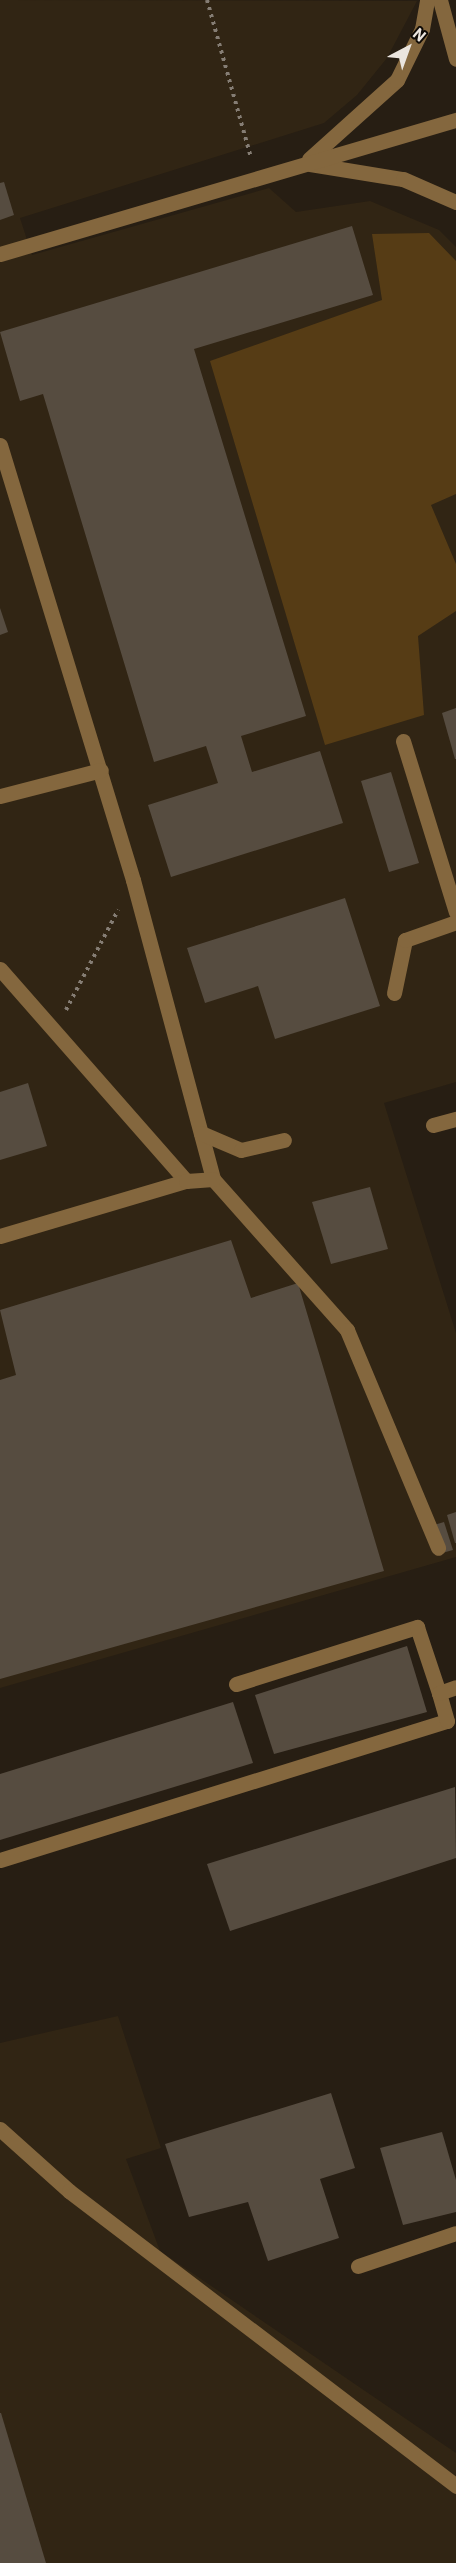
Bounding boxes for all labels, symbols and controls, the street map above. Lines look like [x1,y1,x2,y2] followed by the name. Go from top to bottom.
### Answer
[378,18,438,78] north arrow
[410,23,430,45] text: N

